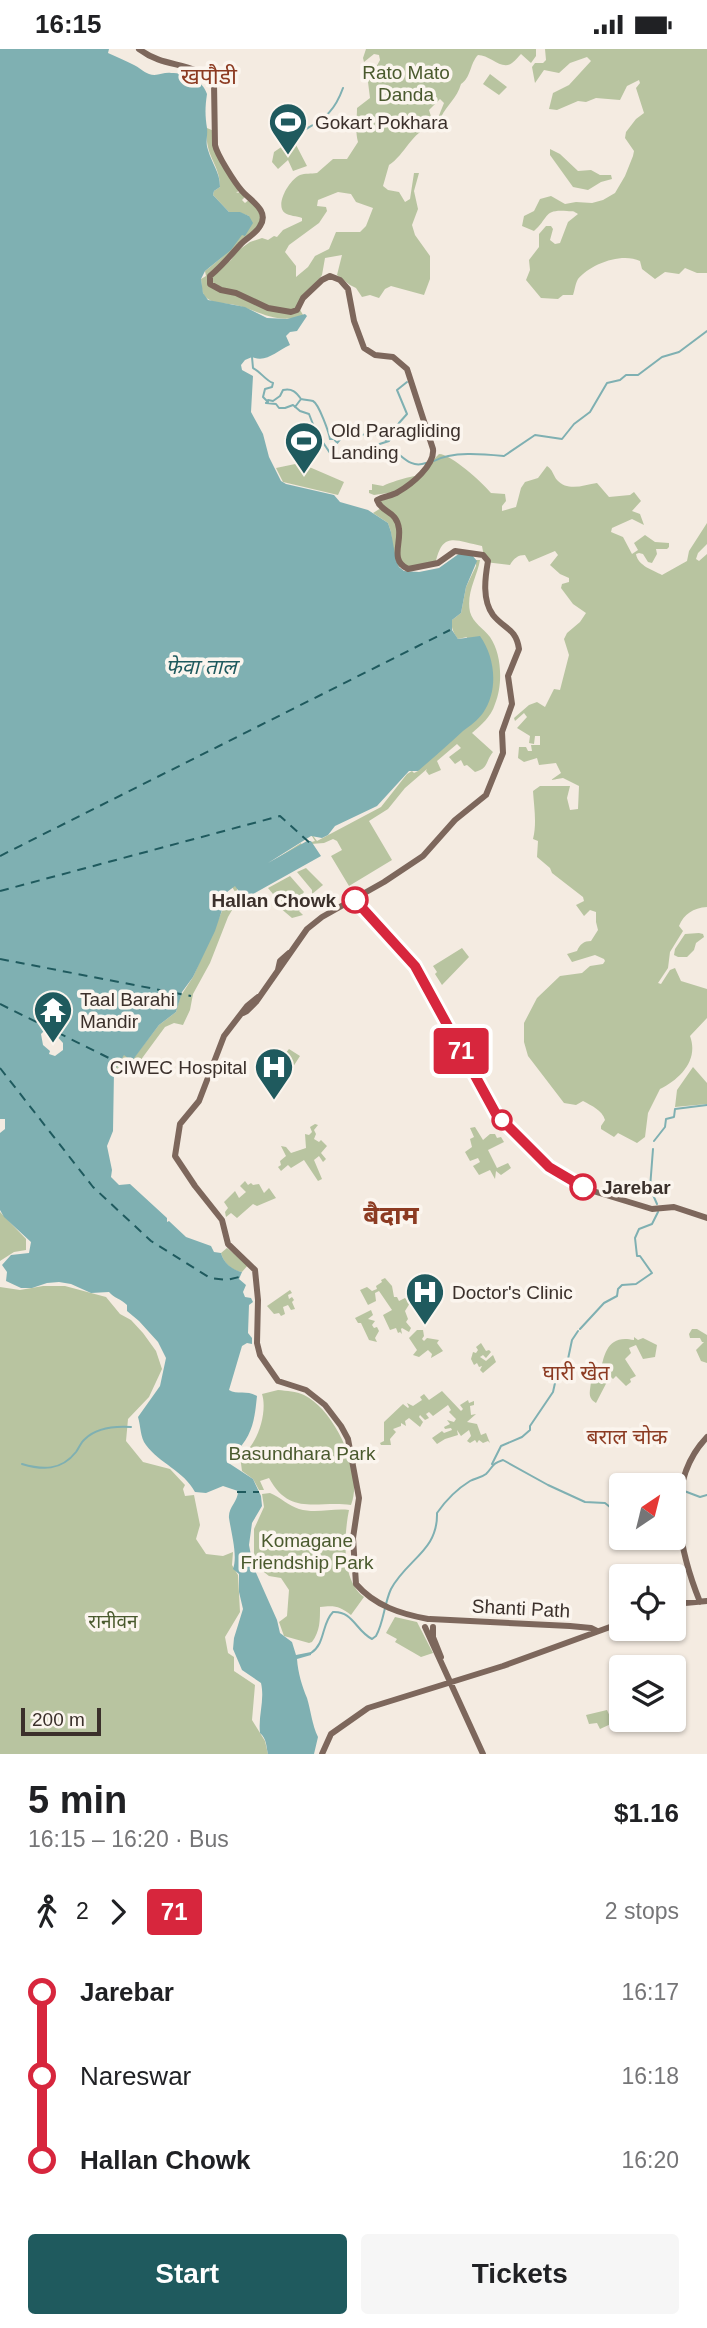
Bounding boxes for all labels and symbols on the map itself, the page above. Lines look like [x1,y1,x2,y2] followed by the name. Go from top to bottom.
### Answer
[362,62,450,105] park label: Rato Mato Danda
[181,63,238,89] district label: खपौडी
[267,101,309,156] sports icon: Gokart Pokhara
[315,112,448,133] place label: Gokart Pokhara
[283,420,325,475] sports icon: Old Paragliding Landing
[331,420,461,463] place label: Old Paragliding Landing
[166,655,240,678] water label: फेवा ताल
[342,887,368,913] marker: Hallan Chowk
[211,890,336,911] place label: Hallan Chowk
[32,989,74,1044] temple icon: Taal Barahi Mandir
[80,989,175,1032] place label: Taal Barahi Mandir
[430,1028,492,1074] line badge: 71
[253,1046,295,1101] hospital icon: CIWEC Hospital
[110,1057,247,1078] place label: CIWEC Hospital
[492,1110,512,1130] unlabelled marker
[570,1174,596,1200] marker: Jarebar
[602,1177,671,1198] place label: Jarebar
[363,1200,420,1230] district label: बैदाम
[404,1271,446,1326] hospital icon: Doctor's Clinic
[452,1282,573,1303] place label: Doctor's Clinic
[543,1361,610,1384] district label: घारी खेत
[587,1425,668,1448] district label: बराल चोक
[229,1443,376,1464] park label: Basundhara Park
[609,1473,686,1551] north arrow
[240,1530,374,1573] park label: Komagane Friendship Park
[471,1595,571,1622] street label: Shanti Path
[88,1611,138,1632] park label: रानीवन
[21,1705,102,1737] scale bar

